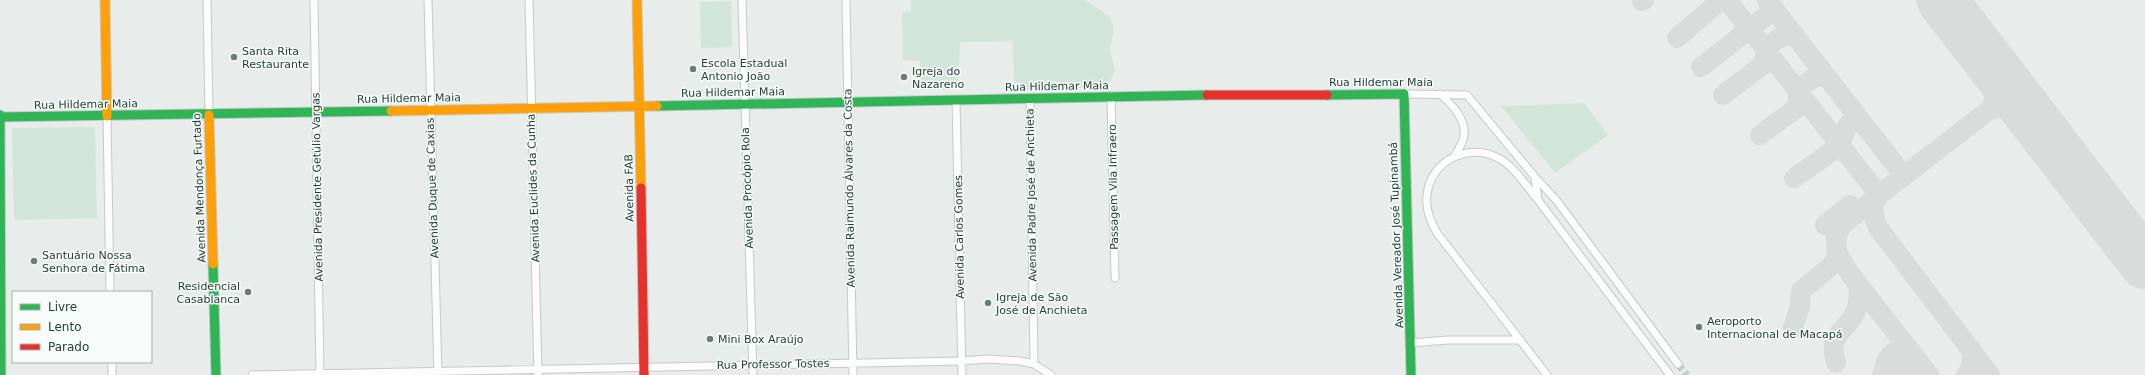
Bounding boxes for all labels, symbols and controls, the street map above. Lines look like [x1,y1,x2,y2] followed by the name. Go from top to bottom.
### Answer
[242,45,309,71] place label: Santa Rita Restaurante
[229,52,239,62] marker: Santa Rita Restaurante
[701,57,787,83] place label: Escola Estadual Antonio João
[688,64,698,74] marker: Escola Estadual Antonio João
[912,65,965,91] place label: Igreja do Nazareno
[899,72,909,82] marker: Igreja do Nazareno
[1329,76,1433,89] street label: Rua Hildemar Maia
[1005,79,1109,94] street label: Rua Hildemar Maia
[681,85,785,100] street label: Rua Hildemar Maia
[841,88,858,288] street label: Avenida Raimundo Álvares da Costa
[357,91,461,106] street label: Rua Hildemar Maia
[309,92,326,282] street label: Avenida Presidente Getúlio Vargas
[34,97,138,112] street label: Rua Hildemar Maia
[1023,108,1040,282] street label: Avenida Padre José de Anchieta
[190,113,209,263] street label: Avenida Mendonça Furtado
[524,113,543,263] street label: Avenida Euclides da Cunha
[424,117,441,259] street label: Avenida Duque de Caxias
[1106,124,1121,250] street label: Passagem Vila Infraero
[739,127,756,249] street label: Avenida Procópio Rola
[1387,142,1406,328] street label: Avenida Vereador José Tupinambá
[622,154,637,222] street label: Avenida FAB
[952,175,967,299] street label: Avenida Carlos Gomes
[42,249,145,275] place label: Santuário Nossa Senhora de Fátima
[29,256,39,266] marker: Santuário Nossa Senhora de Fátima
[177,280,240,306] place label: Residencial Casablanca
[243,287,253,297] marker: Residencial Casablanca
[12,291,152,363] legend
[995,291,1088,317] place label: Igreja de São José de Anchieta
[983,298,993,308] marker: Igreja de São José de Anchieta
[48,300,77,314] text: Livre
[1707,315,1842,341] place label: Aeroporto Internacional de Macapá
[48,320,82,334] text: Lento
[1694,322,1704,332] marker: Aeroporto Internacional de Macapá
[718,333,804,346] place label: Mini Box Araújo
[705,334,715,344] marker: Mini Box Araújo
[48,340,89,354] text: Parado
[717,357,830,372] street label: Rua Professor Tostes

